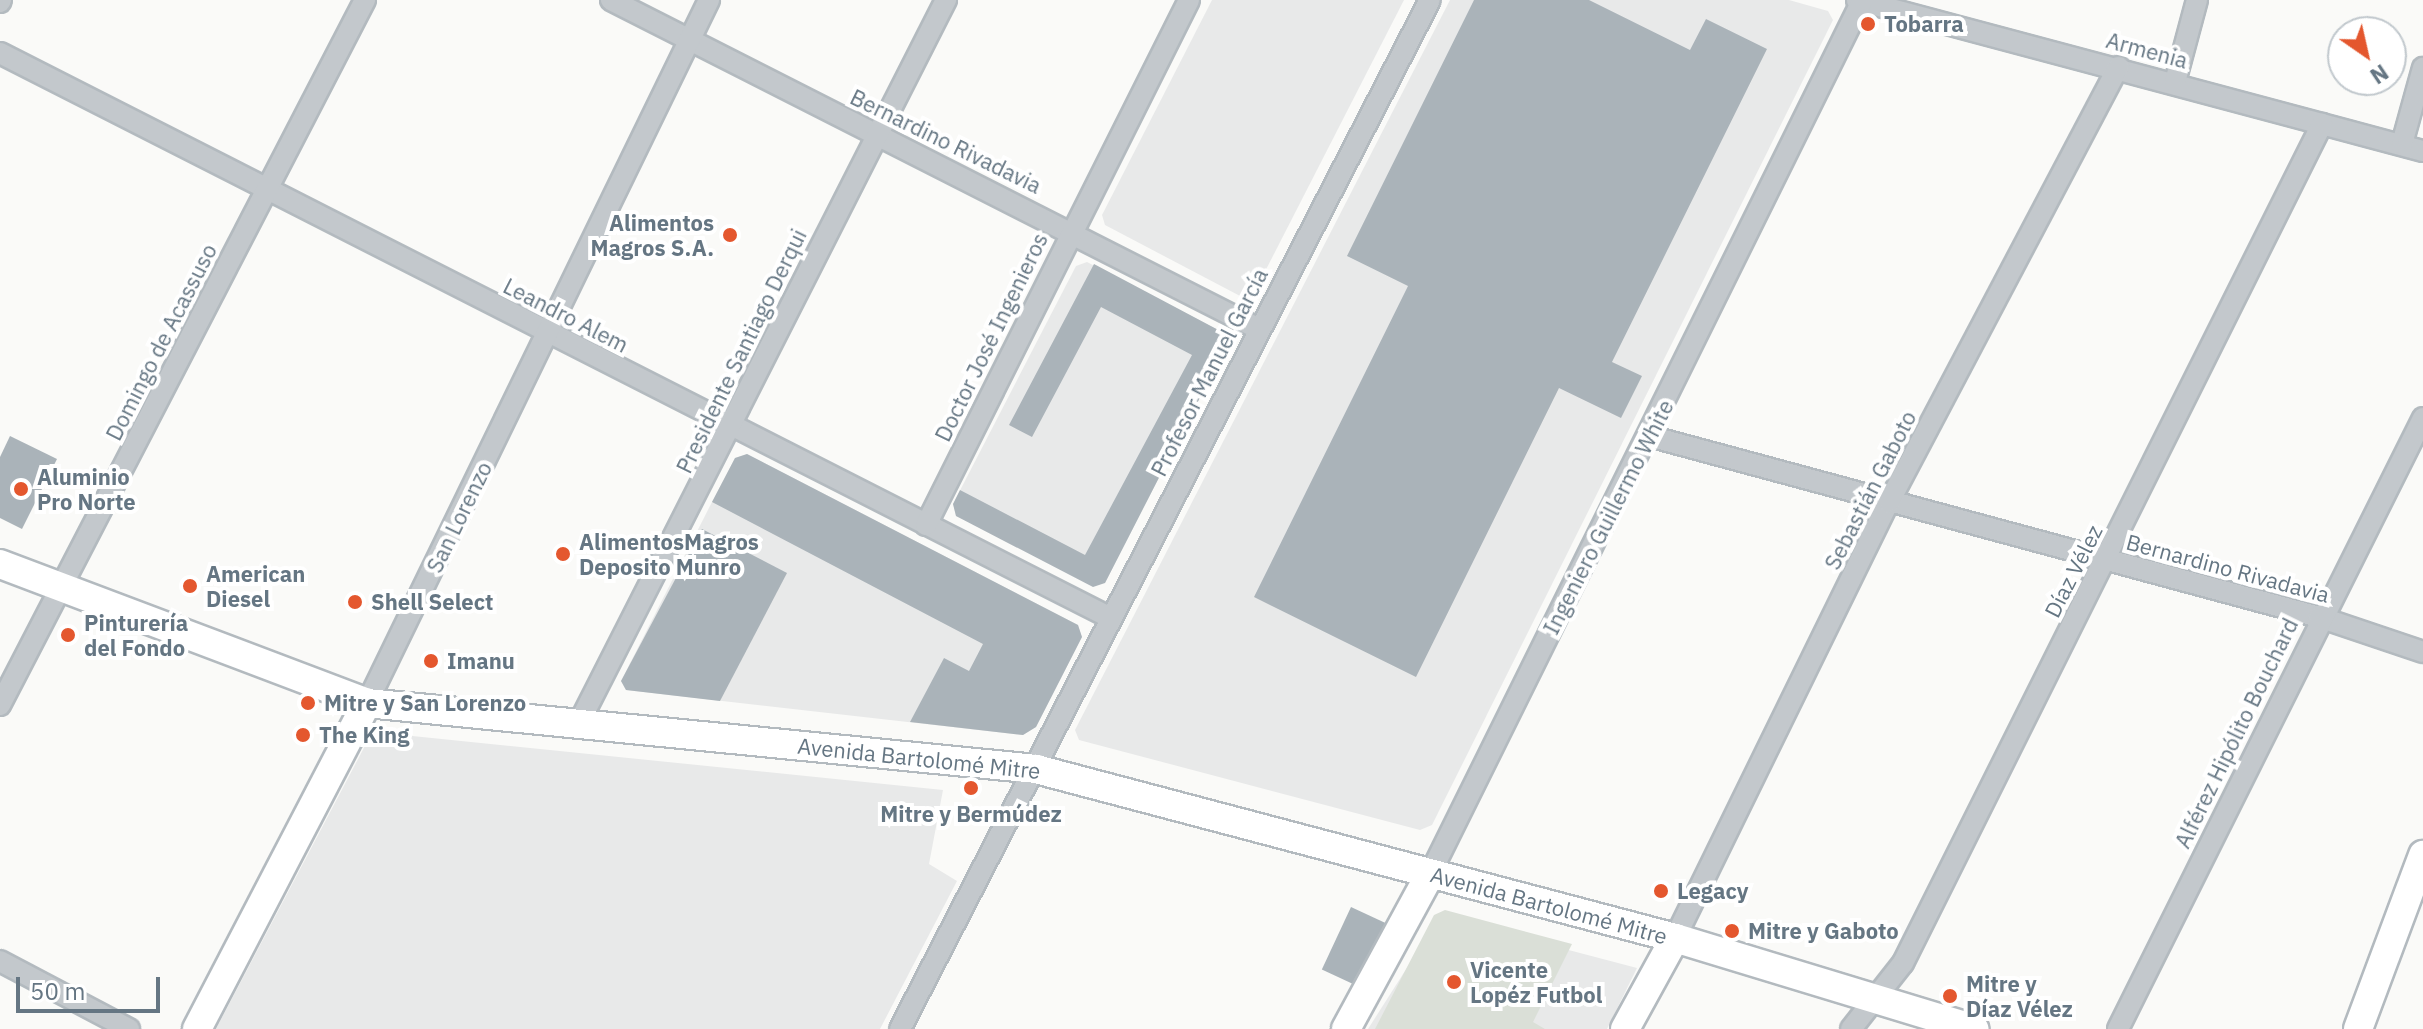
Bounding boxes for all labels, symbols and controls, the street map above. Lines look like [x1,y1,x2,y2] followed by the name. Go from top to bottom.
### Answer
[1884,11,1964,37] place label: Tobarra
[1859,15,1877,33] marker: Tobarra
[2327,16,2407,96] north arrow
[2103,26,2191,74] street label: Armenia
[2365,58,2394,91] text: N
[846,83,1046,199] street label: Bernardino Rivadavia
[591,209,714,260] place label: Alimentos Magros S.A.
[670,225,812,477] street label: Presidente Santiago Derqui
[721,226,739,244] marker: Alimentos Magros S.A.
[929,228,1053,446] street label: Doctor José Ingenieros
[100,239,222,445] street label: Domingo de Acassuso
[1145,264,1273,480] street label: Profesor Manuel García
[499,272,633,358] street label: Leandro Alem
[1537,395,1679,639] street label: Ingeniero Guillermo White
[1819,406,1921,574] street label: Sebastián Gaboto
[421,457,497,577] street label: San Lorenzo
[37,463,136,514] place label: Aluminio Pro Norte
[12,480,30,498] marker: Aluminio Pro Norte
[2038,520,2108,622] street label: Díaz Vélez
[579,528,759,580] place label: AlimentosMagros Deposito Munro
[2123,528,2333,608] street label: Bernardino Rivadavia
[554,545,572,563] marker: AlimentosMagros Deposito Munro
[206,560,305,612] place label: American Diesel
[181,577,199,595] marker: American Diesel
[371,589,493,615] place label: Shell Select
[346,593,364,611] marker: Shell Select
[84,609,188,660] place label: Pinturería del Fondo
[2169,614,2303,852] street label: Alférez Hipólito Bouchard
[59,626,77,644] marker: Pinturería del Fondo
[447,648,515,674] place label: Imanu
[422,652,440,670] marker: Imanu
[324,690,526,716] place label: Mitre y San Lorenzo
[299,694,317,712] marker: Mitre y San Lorenzo
[319,722,409,748] place label: The King
[294,726,312,744] marker: The King
[796,732,1042,784] street label: Avenida Bartolomé Mitre
[962,779,980,797] marker: Mitre y Bermúdez
[880,801,1062,827] place label: Mitre y Bermúdez
[1428,861,1670,949] street label: Avenida Bartolomé Mitre
[1677,878,1749,904] place label: Legacy
[1652,882,1670,900] marker: Legacy
[1748,918,1899,944] place label: Mitre y Gaboto
[1723,922,1741,940] marker: Mitre y Gaboto
[1470,956,1602,1008] place label: Vicente Lopéz Futbol
[20,961,164,1011] scale bar
[1966,970,2073,1022] place label: Mitre y Díaz Vélez
[1445,973,1463,991] marker: Vicente Lopéz Futbol
[30,975,85,1007] text: 50 m
[1941,987,1959,1005] marker: Mitre y Díaz Vélez

